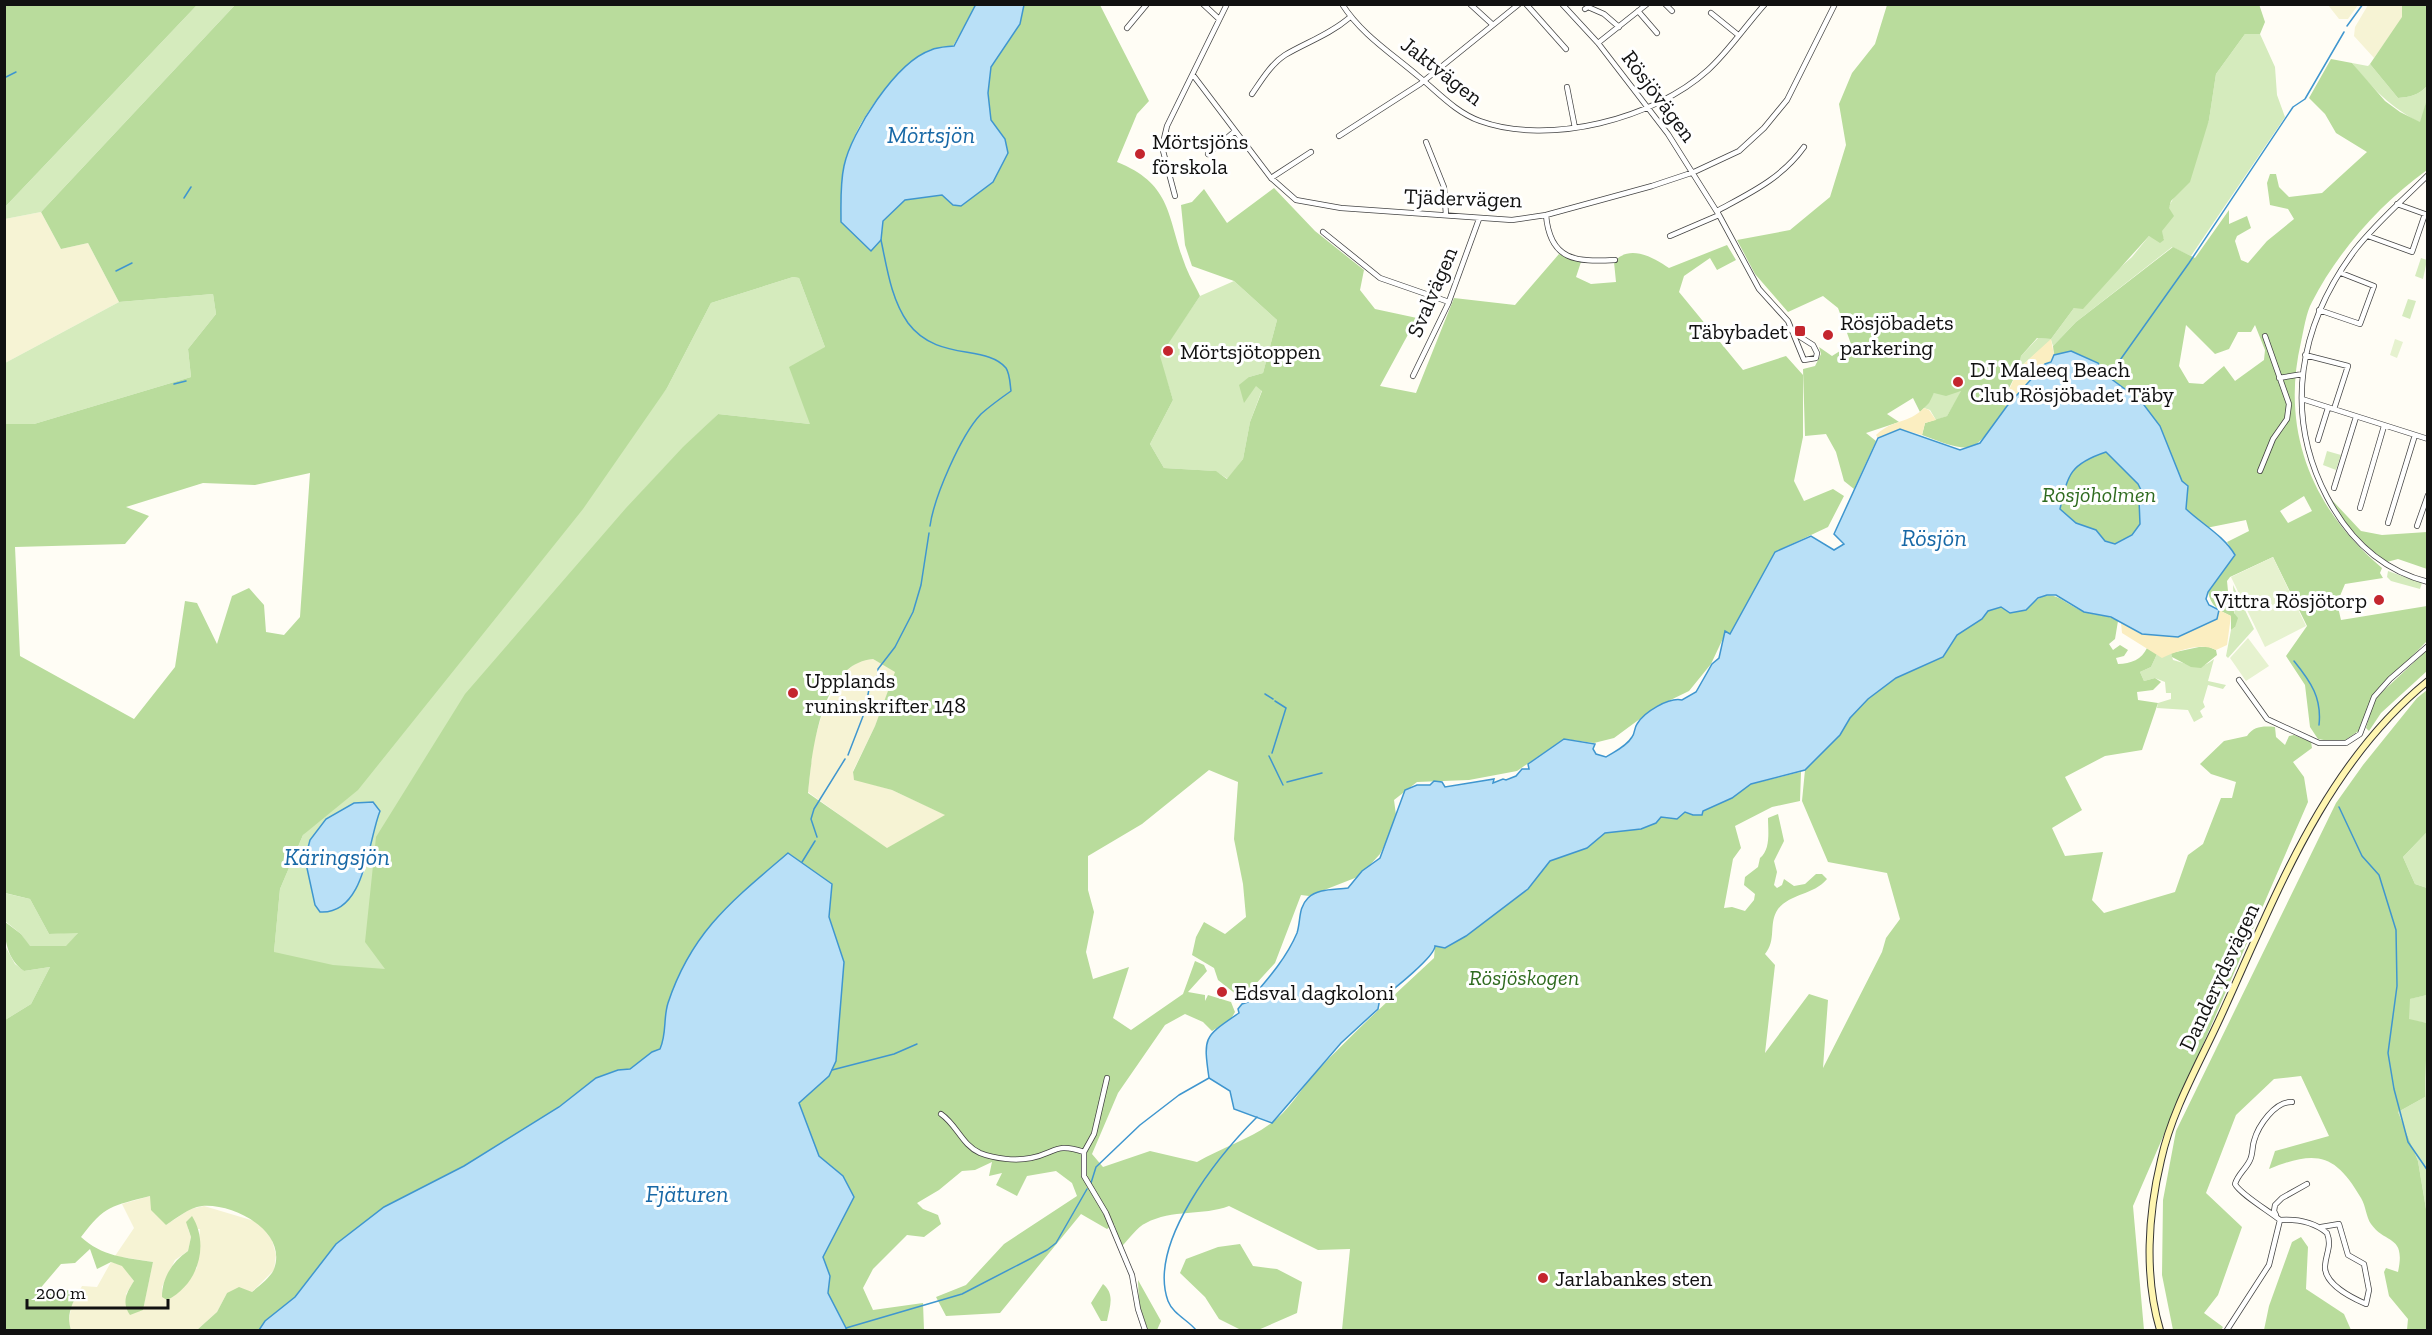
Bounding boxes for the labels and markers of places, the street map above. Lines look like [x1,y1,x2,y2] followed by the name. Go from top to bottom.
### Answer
[1152,128,1248,180] place label: Mörtsjöns förskola
[1133,147,1147,161] marker: Mörtsjöns förskola
[1840,309,1954,361] place label: Rösjöbadets parkering
[1689,318,1789,345] place label: Täbybadet
[1793,324,1807,338] marker: Täbybadet
[1821,328,1835,342] marker: Rösjöbadets parkering
[1180,338,1321,365] place label: Mörtsjötoppen
[1161,344,1175,358] marker: Mörtsjötoppen
[1970,356,2175,408] place label: DJ Maleeq Beach Club Rösjöbadet Täby
[1951,375,1965,389] marker: DJ Maleeq Beach Club Rösjöbadet Täby
[2213,587,2367,614] place label: Vittra Rösjötorp
[2372,593,2386,607] marker: Vittra Rösjötorp
[805,667,966,719] place label: Upplands runinskrifter 148
[786,686,800,700] marker: Upplands runinskrifter 148
[1234,979,1394,1006] place label: Edsval dagkoloni
[1215,985,1229,999] marker: Edsval dagkoloni
[1555,1265,1713,1292] place label: Jarlabankes sten
[1536,1271,1550,1285] marker: Jarlabankes sten

